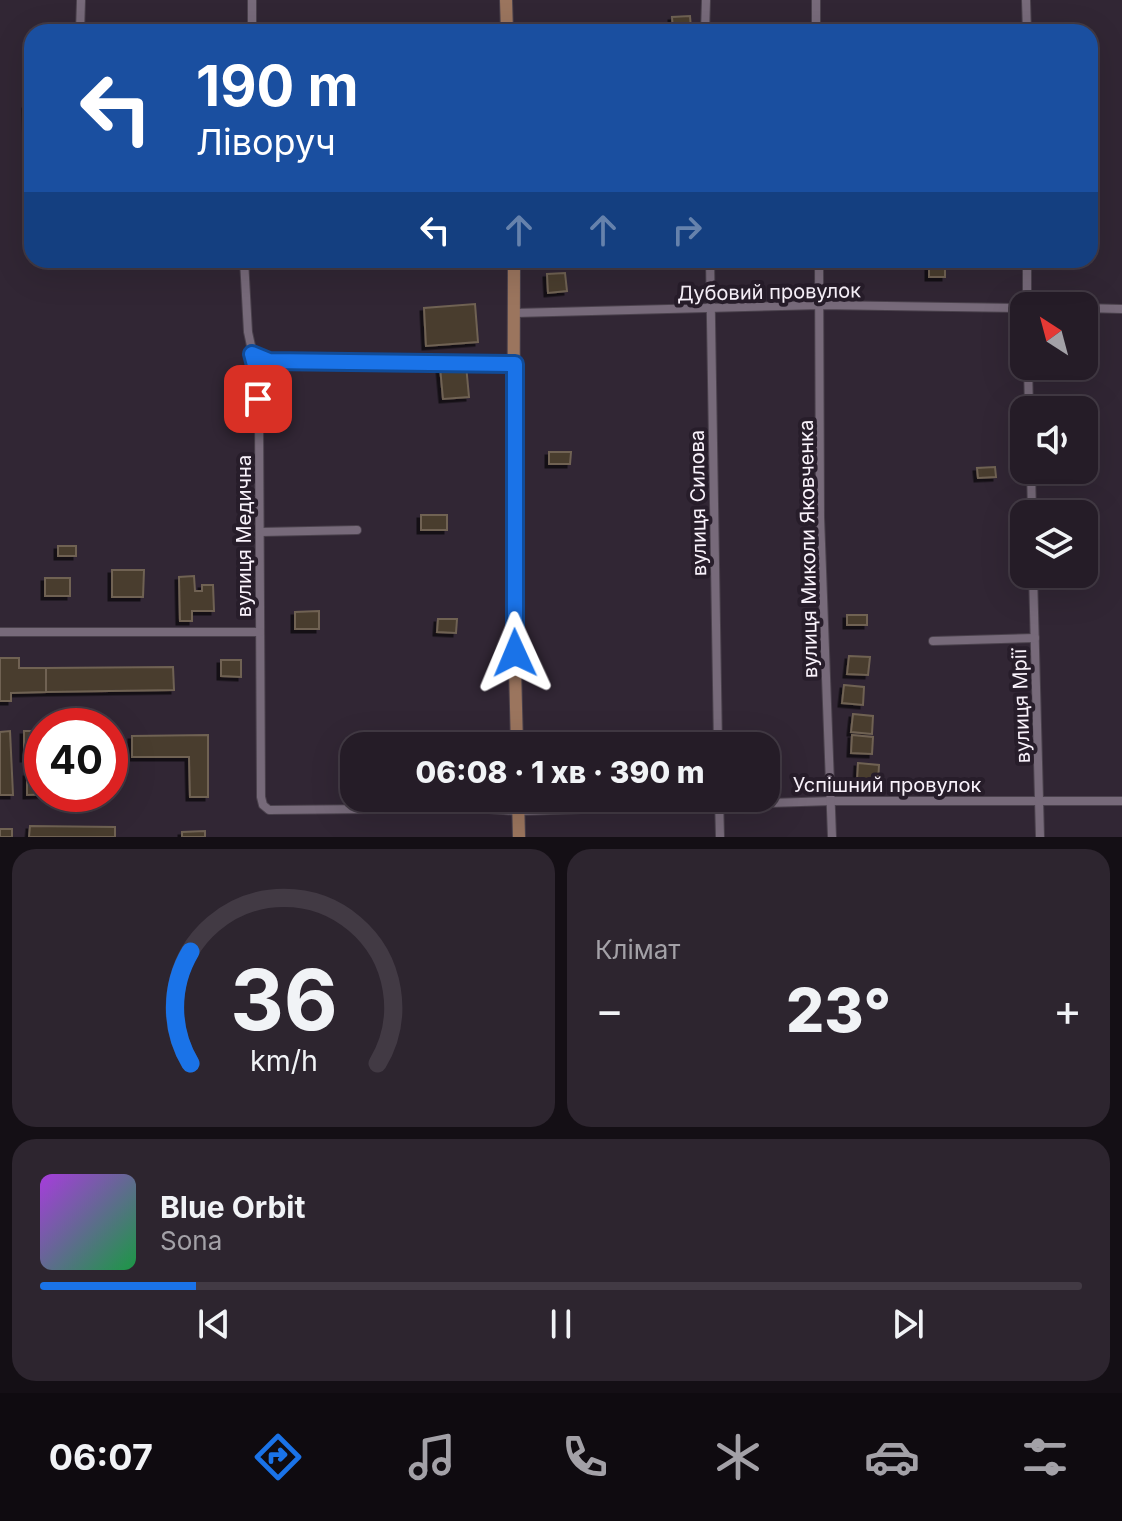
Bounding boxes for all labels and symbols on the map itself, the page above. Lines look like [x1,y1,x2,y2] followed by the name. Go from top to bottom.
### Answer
[677,278,861,306] street label: Дубовий провулок
[1010,292,1098,380] north arrow
[224,365,292,433] pin
[794,420,822,678] street label: вулиця Миколи Яковченка
[685,430,711,576] street label: вулиця Силова
[232,455,256,617] street label: вулиця Медична
[473,611,557,695] position arrow
[1007,647,1035,764] street label: вулиця Мрії
[24,708,128,812] speed limit sign: 40
[793,773,981,797] street label: Успішний провулок

